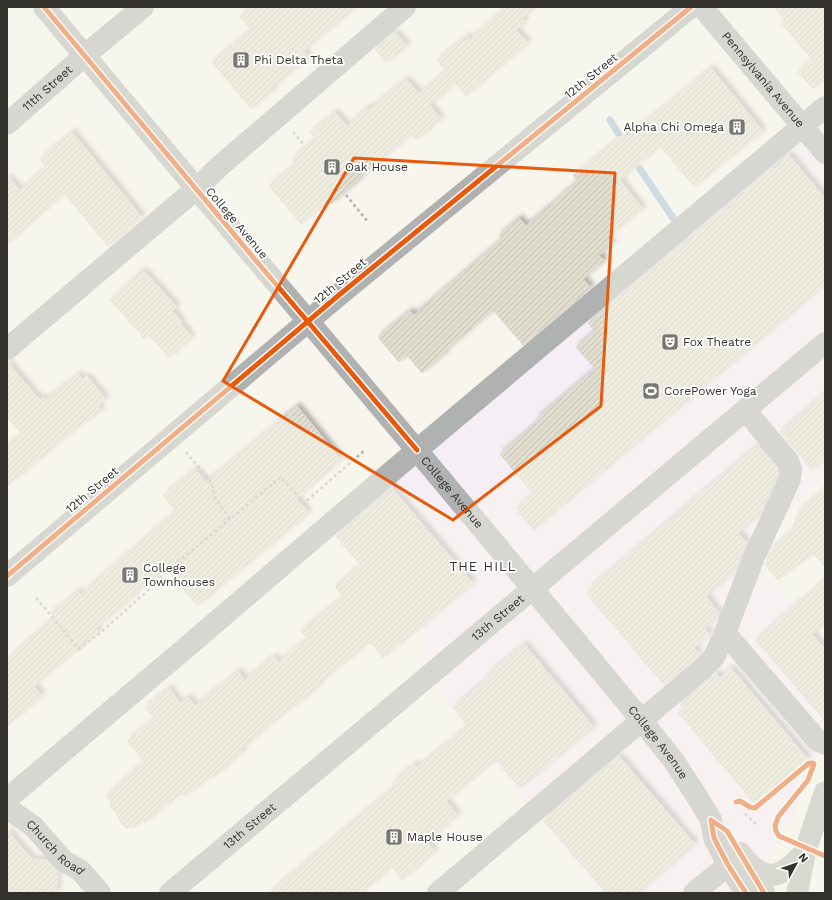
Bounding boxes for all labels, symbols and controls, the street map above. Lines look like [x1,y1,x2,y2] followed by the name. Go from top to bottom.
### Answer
[719,29,808,130] street label: Pennsylvania Avenue
[231,50,251,70] building icon: Phi Delta Theta
[562,50,620,102] street label: 12th Street
[254,53,344,67] place label: Phi Delta Theta
[20,62,75,114] street label: 11th Street
[727,117,747,137] building icon: Alpha Chi Omega
[623,120,724,134] place label: Alpha Chi Omega
[322,157,342,177] building icon: Oak House
[345,160,408,174] place label: Oak House
[203,184,271,262] street label: College Avenue
[311,255,369,307] street label: 12th Street
[660,332,680,352] theatre icon: Fox Theatre
[683,335,751,349] place label: Fox Theatre
[641,381,661,401] sports icon: CorePower Yoga
[664,384,757,398] place label: CorePower Yoga
[418,454,486,531] street label: College Avenue
[63,464,121,516] street label: 12th Street
[449,559,517,574] district label: THE HILL
[143,561,215,589] place label: College Townhouses
[120,565,140,585] building icon: College Townhouses
[469,592,527,644] street label: 13th Street
[625,703,691,782] street label: College Avenue
[220,800,279,852] street label: 13th Street
[24,817,88,878] street label: Church Road
[384,827,404,847] building icon: Maple House
[407,830,483,844] place label: Maple House
[776,844,816,884] north arrow
[796,851,811,865] text: N

